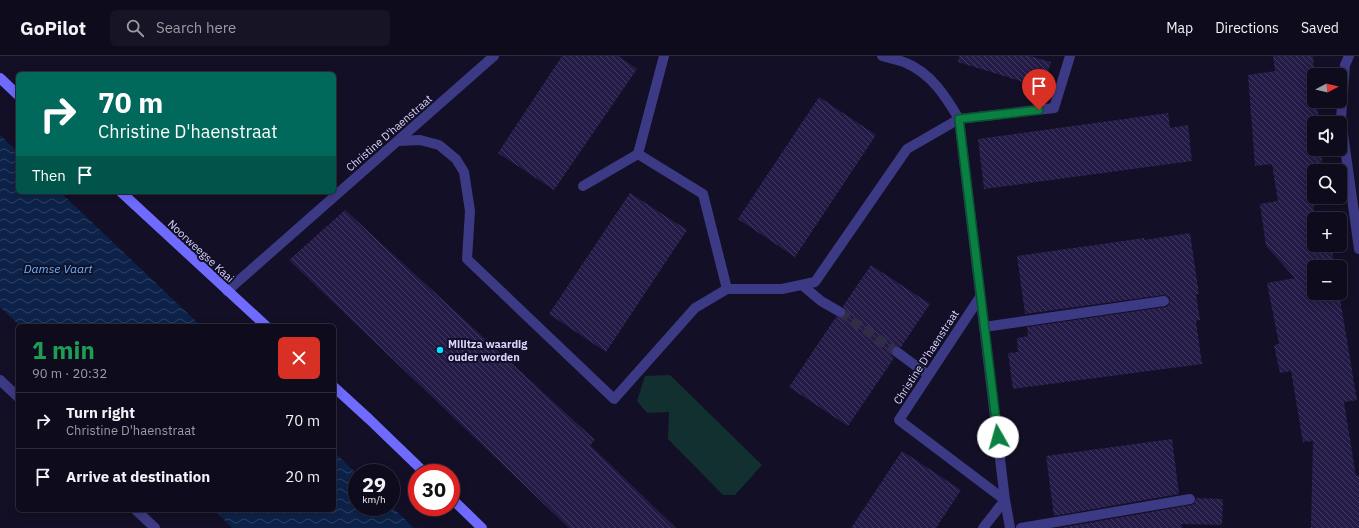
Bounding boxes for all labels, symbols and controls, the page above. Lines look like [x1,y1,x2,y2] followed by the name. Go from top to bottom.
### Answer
[110,10,390,46] search box
[20,16,86,40] text: GoPilot
[124,17,146,39] icon: search
[156,18,236,37] text: Search here
[1166,19,1193,37] text: Map
[1215,19,1279,37] text: Directions
[1301,19,1339,37] text: Saved
[1307,68,1347,108] north arrow
[1307,68,1347,300] map controls
[1022,69,1056,110] pin
[1028,75,1050,97] icon: arrive
[98,84,163,121] text: 70 m
[32,88,84,140] icon: right
[343,92,435,174] street label: Christine D'haenstraat
[1307,116,1347,156] button: sound
[98,120,278,143] text: Christine D'haenstraat
[74,164,96,186] icon: arrive
[1307,164,1347,204] button: search
[32,166,66,185] text: Then
[1307,212,1347,252] button: +
[165,217,237,285] street label: Noorweegse Kaai
[1307,260,1347,300] button: −
[24,261,93,276] water label: Damse Vaart
[890,307,962,407] street label: Christine D'haenstraat
[32,334,95,366] text: 1 min
[278,337,320,379] button: close
[448,337,528,364] place label: Militza waardig ouder worden
[435,345,445,355] marker: Militza waardig ouder worden
[32,365,107,382] text: 90 m · 20:32
[66,403,135,422] text: Turn right
[32,410,54,432] icon: right
[285,411,320,430] text: 70 m
[977,416,1019,458] position arrow
[66,422,196,439] text: Christine D'haenstraat
[408,464,460,516] speed limit sign: 30
[32,466,54,488] icon: arrive
[66,467,210,486] text: Arrive at destination
[285,467,320,486] text: 20 m
[362,471,386,498] text: 29
[362,493,386,506] text: km/h

